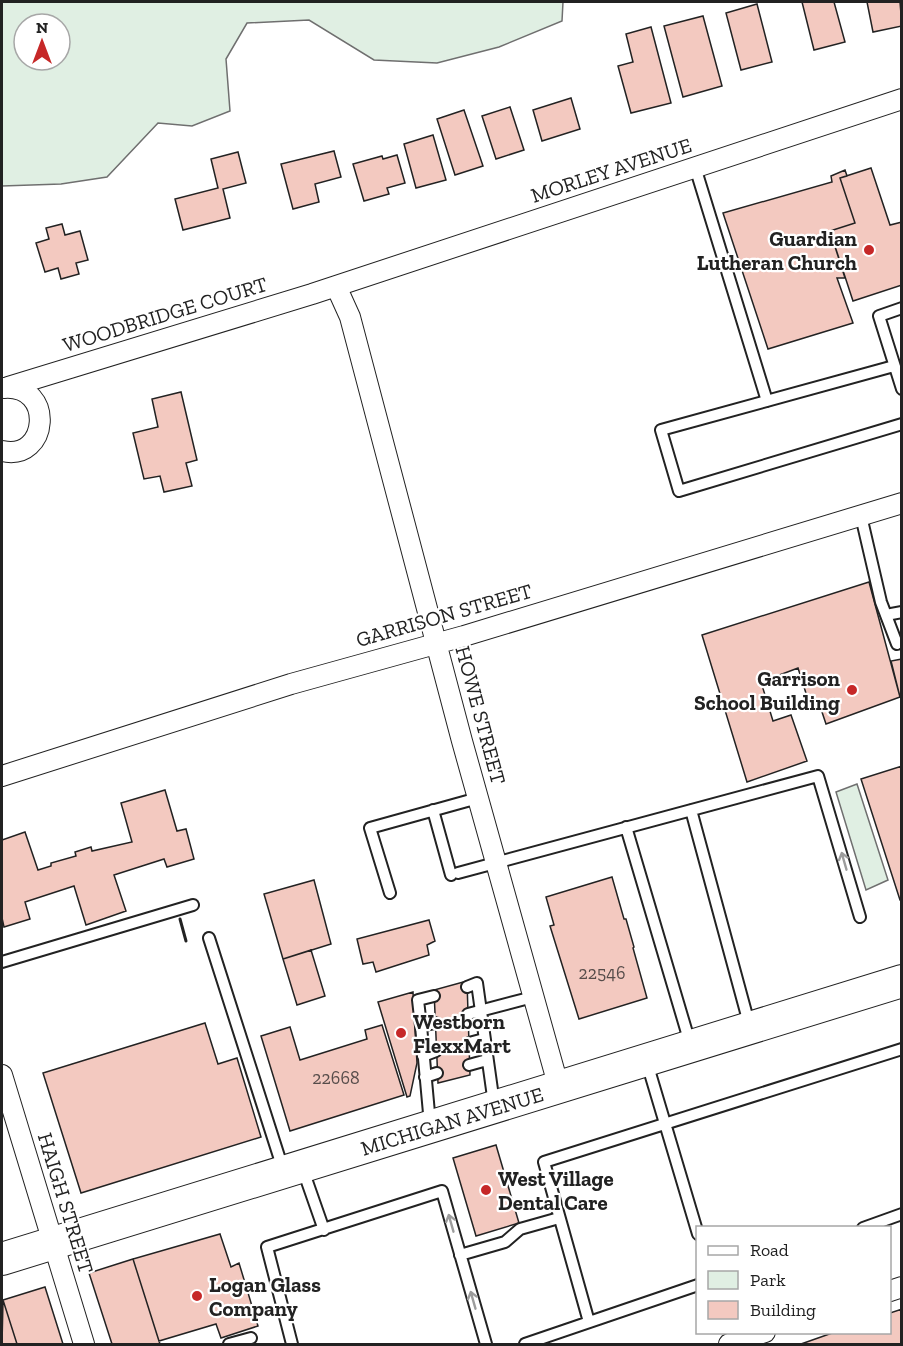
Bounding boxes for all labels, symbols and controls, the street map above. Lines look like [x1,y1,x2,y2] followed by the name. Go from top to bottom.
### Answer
[12,12,72,72] north arrow
[36,18,48,37] text: N
[528,132,694,208] street label: MORLEY AVENUE
[697,226,858,275] place label: Guardian Lutheran Church
[862,243,876,257] marker: Guardian Lutheran Church
[60,271,270,357] street label: WOODBRIDGE COURT
[353,578,535,652] street label: GARRISON STREET
[451,643,511,787] street label: HOWE STREET
[694,666,841,715] place label: Garrison School Building
[845,683,859,697] marker: Garrison School Building
[838,852,849,871] one-way arrow
[578,962,626,984] house number: 22546
[413,1009,511,1058] place label: Westborn FlexxMart
[394,1026,408,1040] marker: Westborn FlexxMart
[312,1067,360,1089] house number: 22668
[358,1081,546,1161] street label: MICHIGAN AVENUE
[33,1130,99,1276] street label: HAIGH STREET
[498,1166,614,1215] place label: West Village Dental Care
[479,1183,493,1197] marker: West Village Dental Care
[445,1214,456,1233] one-way arrow
[696,1226,891,1334] legend
[750,1239,789,1261] text: Road
[750,1269,786,1291] text: Park
[209,1272,321,1321] place label: Logan Glass Company
[190,1289,204,1303] marker: Logan Glass Company
[467,1291,478,1310] one-way arrow
[750,1299,816,1321] text: Building

